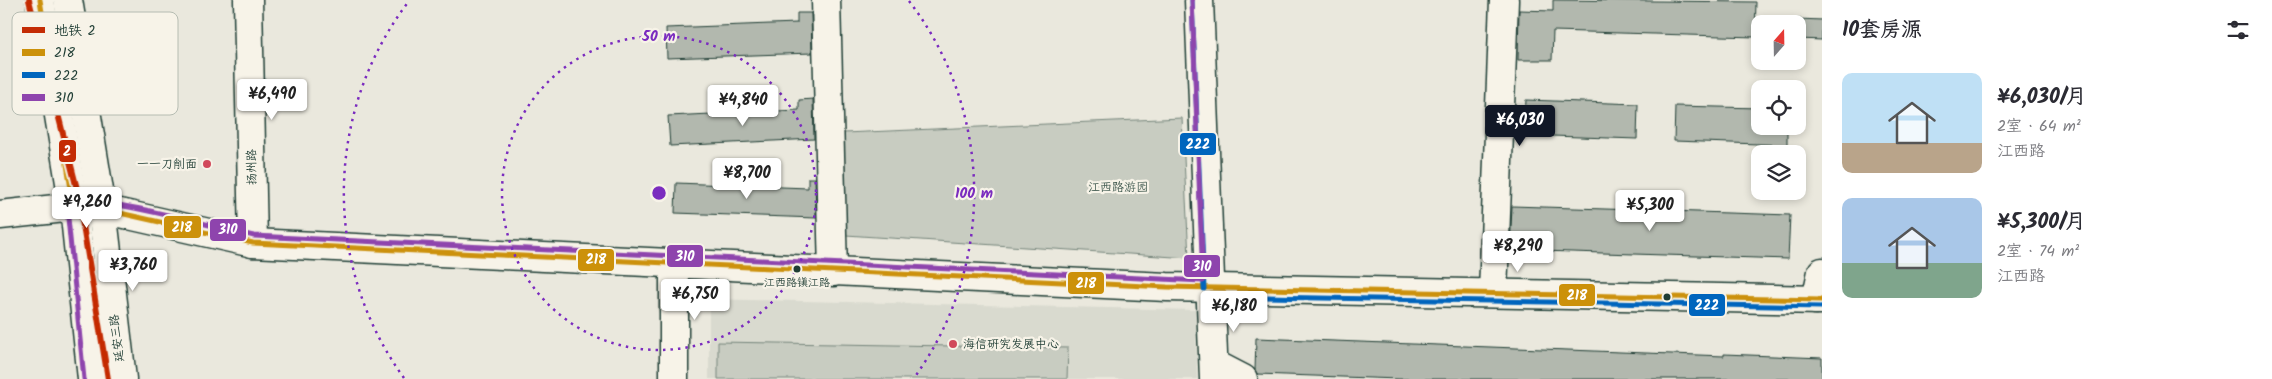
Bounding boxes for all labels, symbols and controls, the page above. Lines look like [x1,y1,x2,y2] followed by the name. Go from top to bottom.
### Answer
[12,12,178,115] legend
[1842,14,1922,47] text: 10套房源
[1751,15,1806,70] north arrow
[1751,15,1806,200] map controls
[2224,16,2252,44] icon: filters
[54,20,96,42] text: 地铁 2
[641,25,676,49] text: 50 m
[54,42,76,64] text: 218
[54,65,78,87] text: 222
[231,78,313,121] pin: ¥6,490
[1751,80,1806,135] button: locate
[1997,81,2087,114] text: ¥6,030/月
[248,82,296,107] text: ¥6,490
[702,84,784,127] pin: ¥4,840
[54,87,73,109] text: 310
[718,88,768,113] text: ¥4,840
[1882,93,1942,153] icon: home
[1479,104,1561,147] pin: ¥6,030
[1496,108,1544,133] text: ¥6,030
[1997,114,2081,139] text: 2室 · 64 m²
[1179,132,1217,156] line badge: 222
[1186,134,1210,156] text: 222
[58,139,77,163] line badge: 2
[1997,139,2045,164] text: 江西路
[63,141,71,163] text: 2
[1751,145,1806,200] button: layers
[242,149,262,185] street label: 扬州路
[137,155,197,174] place label: 一一刀削面
[201,158,213,170] marker: 一一刀削面
[706,158,788,200] pin: ¥8,700
[723,161,771,186] text: ¥8,700
[1088,178,1148,197] park label: 江西路游园
[955,182,993,206] text: 100 m
[650,184,668,202] centre of rings
[46,186,128,229] pin: ¥9,260
[63,190,111,215] text: ¥9,260
[1609,190,1691,232] pin: ¥5,300
[1626,193,1674,218] text: ¥5,300
[1997,206,2086,239] text: ¥5,300/月
[163,215,202,239] line badge: 218
[172,217,193,239] text: 218
[209,218,247,242] line badge: 310
[1882,218,1942,278] icon: home
[217,219,238,241] text: 310
[1477,230,1559,273] pin: ¥8,290
[1493,234,1543,259] text: ¥8,290
[1997,239,2079,264] text: 2室 · 74 m²
[666,244,704,268] line badge: 310
[674,246,695,268] text: 310
[577,248,615,272] line badge: 218
[586,249,607,271] text: 218
[92,250,174,292] pin: ¥3,760
[109,253,157,278] text: ¥3,760
[1183,254,1221,278] line badge: 310
[1191,256,1212,278] text: 310
[792,264,802,274] marker: 江西路镇江路
[1997,264,2045,289] text: 江西路
[1067,271,1105,295] line badge: 218
[1076,273,1097,295] text: 218
[764,274,830,292] place label: 江西路镇江路
[654,278,736,321] pin: ¥6,750
[672,282,718,307] text: ¥6,750
[1558,283,1596,307] line badge: 218
[1567,285,1588,307] text: 218
[1193,290,1275,333] pin: ¥6,180
[1662,292,1672,302] unlabelled marker
[1688,293,1726,317] line badge: 222
[1211,294,1257,319] text: ¥6,180
[1695,295,1719,317] text: 222
[105,313,129,363] street label: 延安三路
[963,335,1059,354] place label: 海信研究发展中心
[947,338,959,350] marker: 海信研究发展中心

